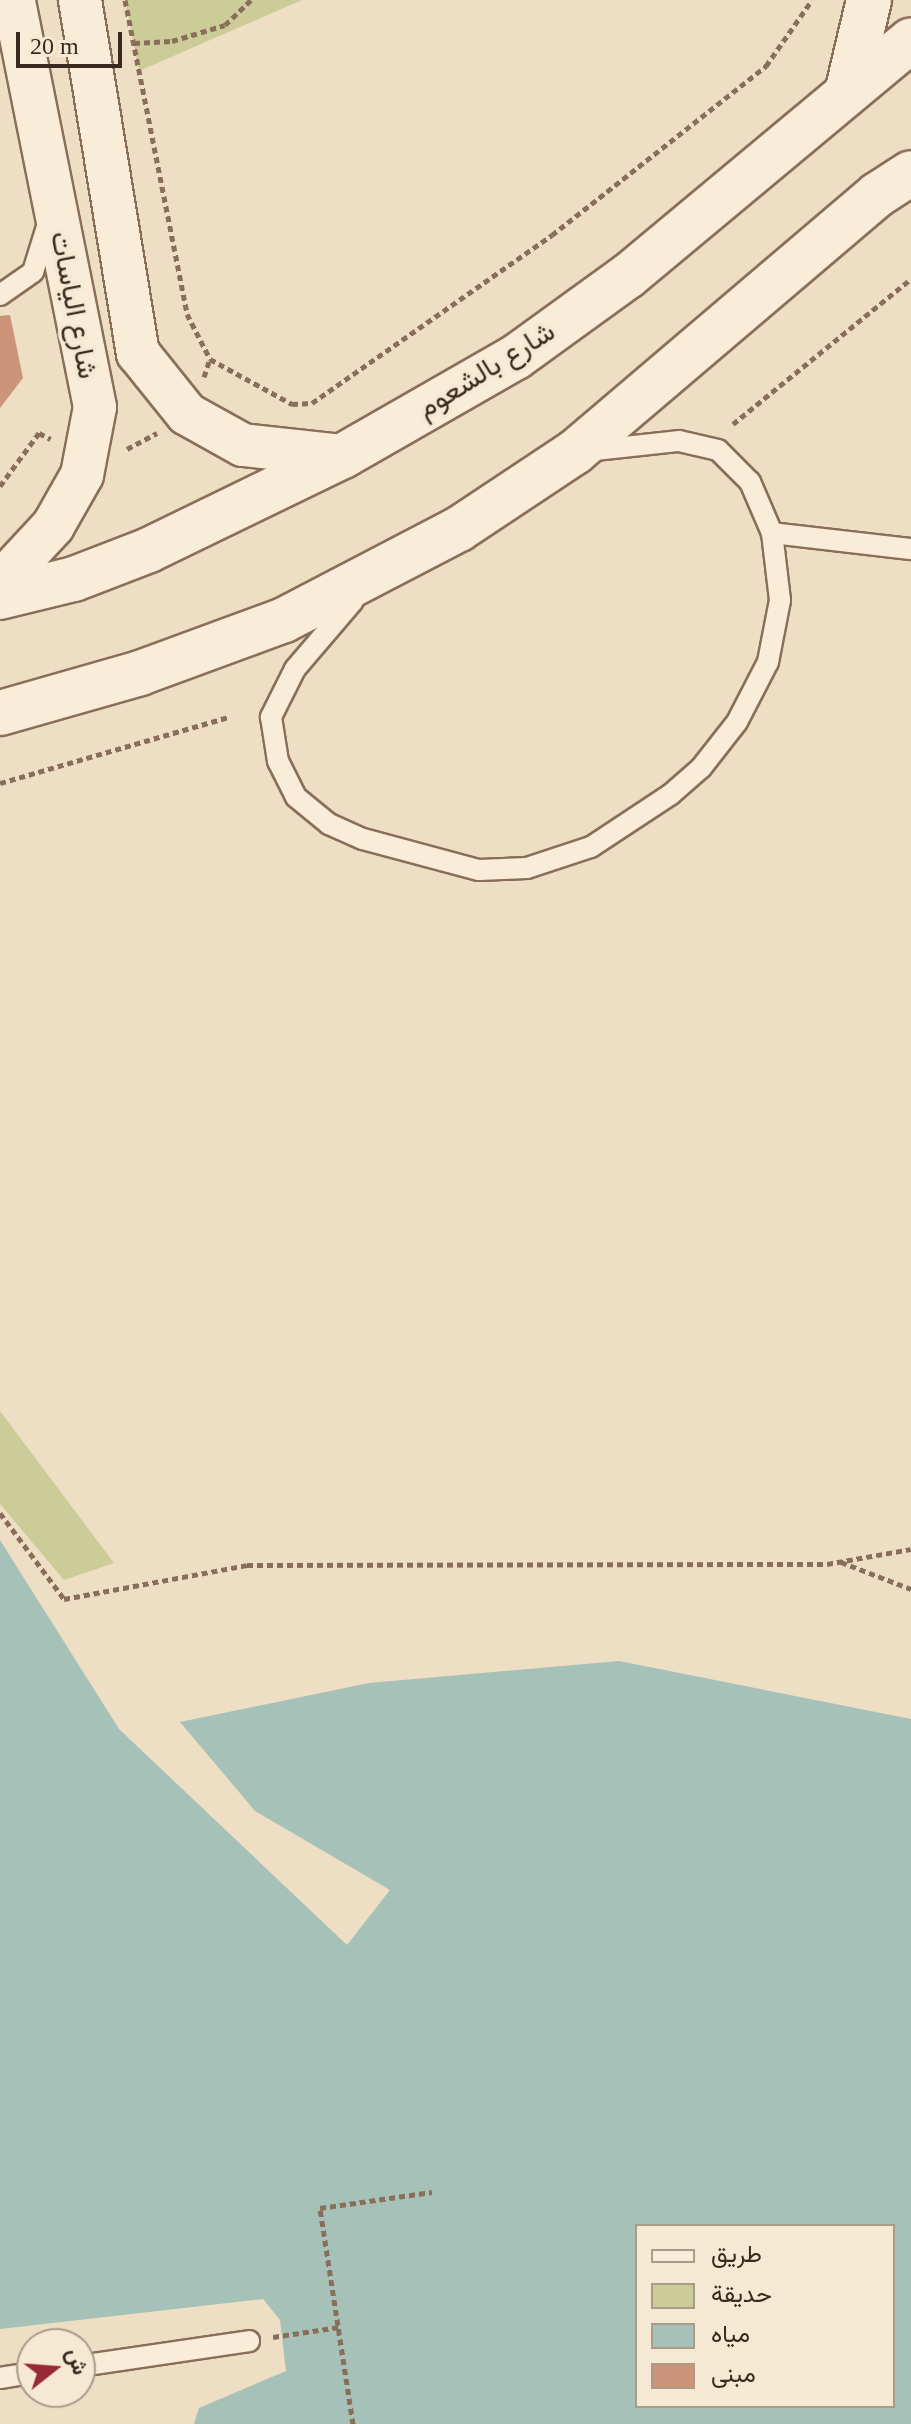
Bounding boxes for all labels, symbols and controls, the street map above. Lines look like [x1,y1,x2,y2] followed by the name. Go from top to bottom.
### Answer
[20,16,126,66] scale bar
[30,33,79,59] text: 20 m
[43,229,105,381] street label: شارع الياسات
[411,314,561,426] street label: شارع بالشعوم
[635,2224,895,2408] legend
[711,2241,762,2267] text: طريق
[711,2281,772,2307] text: حديقة
[711,2321,750,2347] text: مياه
[16,2328,96,2408] north arrow
[62,2345,93,2378] text: ش
[711,2361,756,2387] text: مبنى

